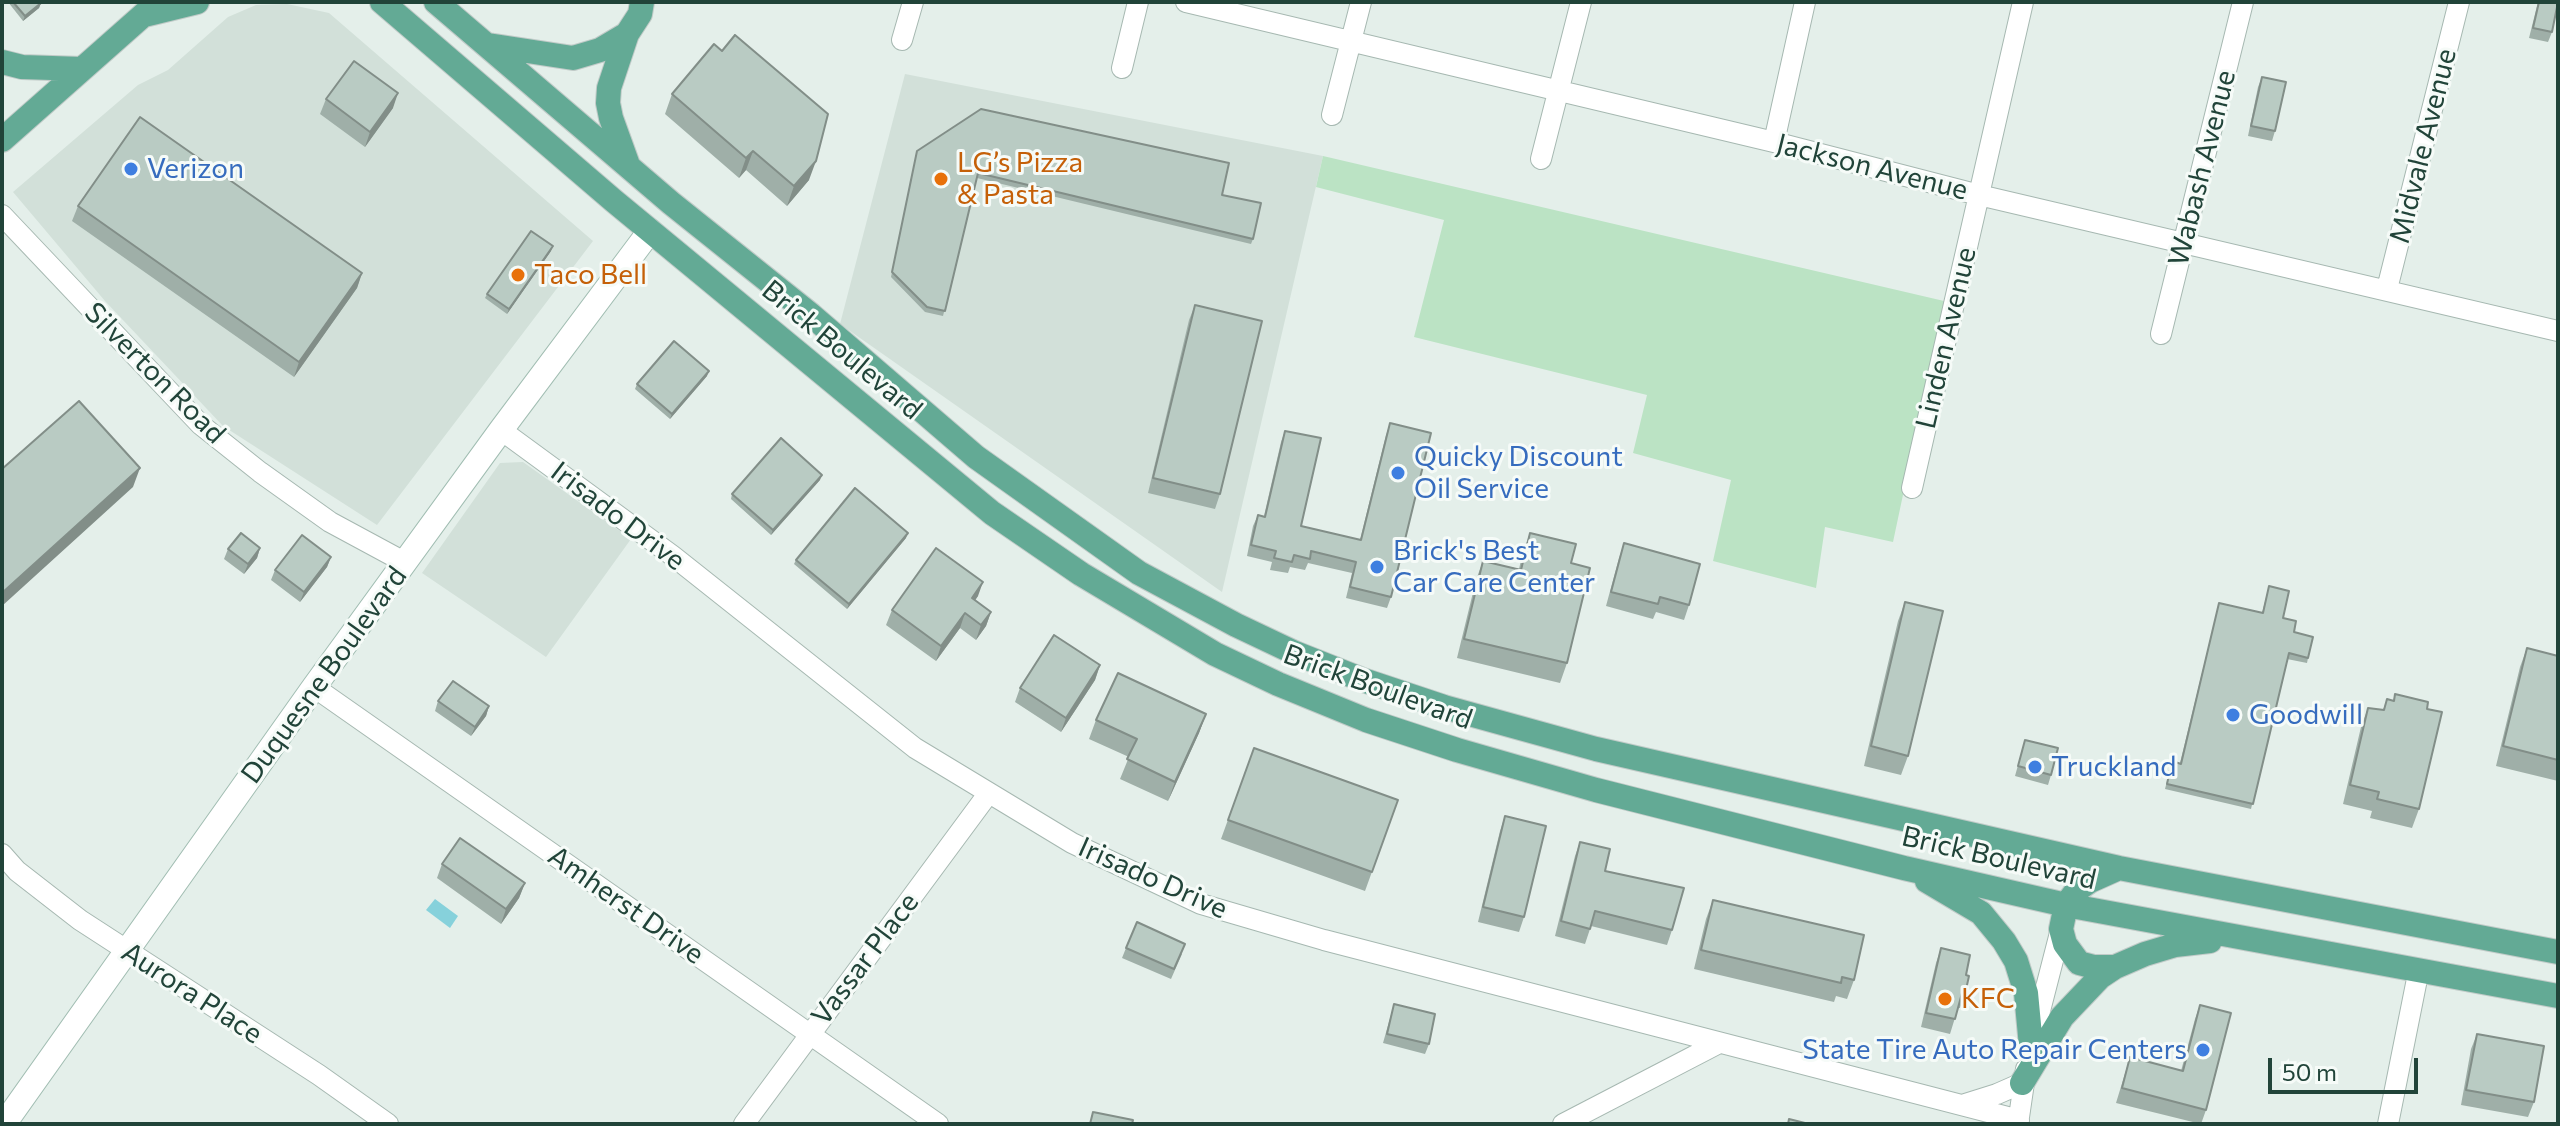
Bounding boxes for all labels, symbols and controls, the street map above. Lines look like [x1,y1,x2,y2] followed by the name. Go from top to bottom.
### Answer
[2383,45,2463,247] street label: Midvale Avenue
[2161,67,2243,269] street label: Wabash Avenue
[1773,127,1971,207] street label: Jackson Avenue
[957,146,1083,212] place label: LG’s Pizza & Pasta
[147,152,244,186] place label: Verizon
[122,160,140,178] marker: Verizon
[932,170,950,188] marker: LG’s Pizza & Pasta
[1909,244,1983,432] street label: Linden Avenue
[534,258,647,292] place label: Taco Bell
[509,266,527,284] marker: Taco Bell
[755,273,929,427] street label: Brick Boulevard
[78,296,232,450] street label: Silverton Road
[1414,440,1623,506] place label: Quicky Discount Oil Service
[544,455,692,577] street label: Irisado Drive
[1389,464,1407,482] marker: Quicky Discount Oil Service
[1393,534,1595,600] place label: Brick's Best Car Care Center
[1368,558,1386,576] marker: Brick's Best Car Care Center
[234,560,414,790] street label: Duquesne Boulevard
[1279,637,1477,737] street label: Brick Boulevard
[2249,698,2363,732] place label: Goodwill
[2224,706,2242,724] marker: Goodwill
[2051,750,2176,784] place label: Truckland
[2026,758,2044,776] marker: Truckland
[1899,819,2099,897] street label: Brick Boulevard
[1073,830,1233,926] street label: Irisado Drive
[542,839,710,971] street label: Amherst Drive
[804,886,926,1032] street label: Vassar Place
[115,935,269,1051] street label: Aurora Place
[1961,982,2015,1016] place label: KFC
[1936,990,1954,1008] marker: KFC
[1802,1033,2187,1067] place label: State Tire Auto Repair Centers
[2194,1041,2212,1059] marker: State Tire Auto Repair Centers
[2272,1042,2422,1092] scale bar
[2282,1057,2337,1086] text: 50 m

